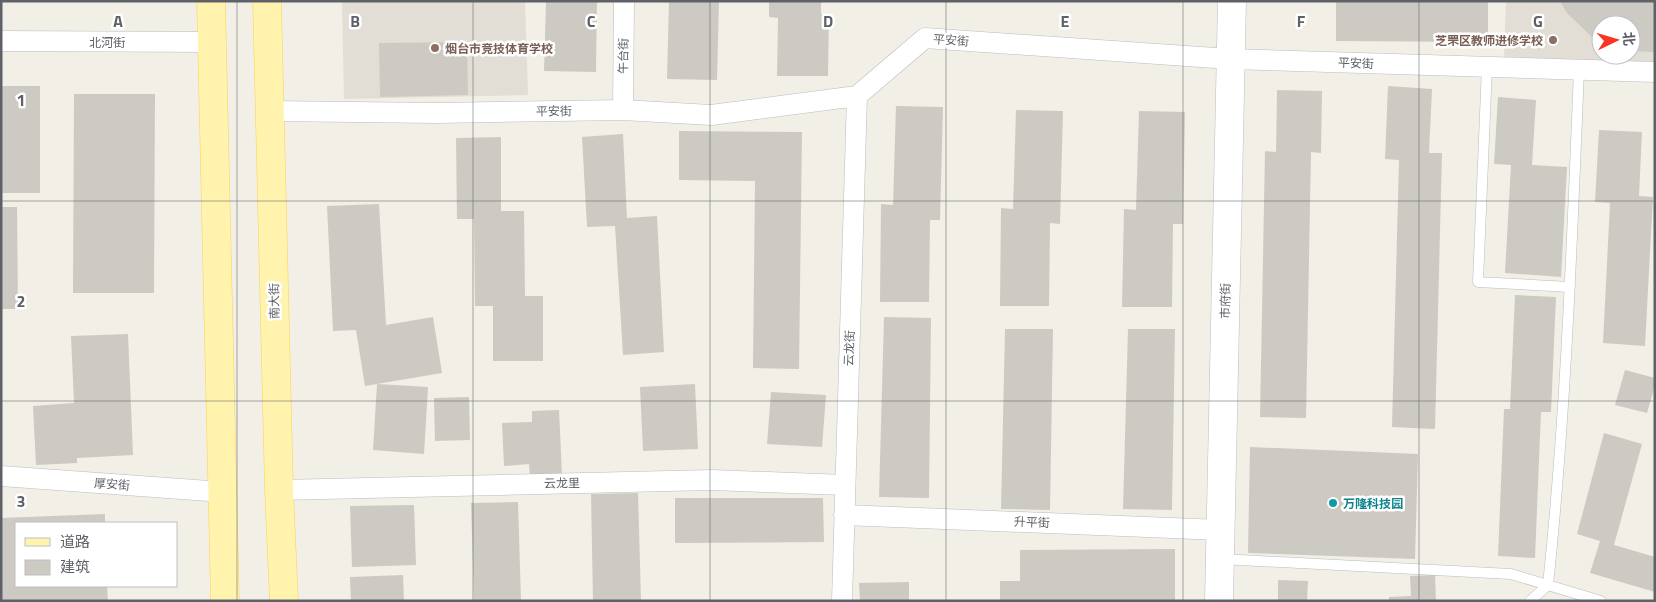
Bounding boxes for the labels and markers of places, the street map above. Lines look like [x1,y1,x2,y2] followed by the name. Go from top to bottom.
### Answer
[1435,31,1543,50] place label: 芝罘区教师进修学校
[1547,34,1559,46] marker: 芝罘区教师进修学校
[445,39,553,58] place label: 烟台市竞技体育学校
[429,42,441,54] marker: 烟台市竞技体育学校
[1343,494,1403,513] place label: 万隆科技园
[1327,497,1339,509] marker: 万隆科技园

